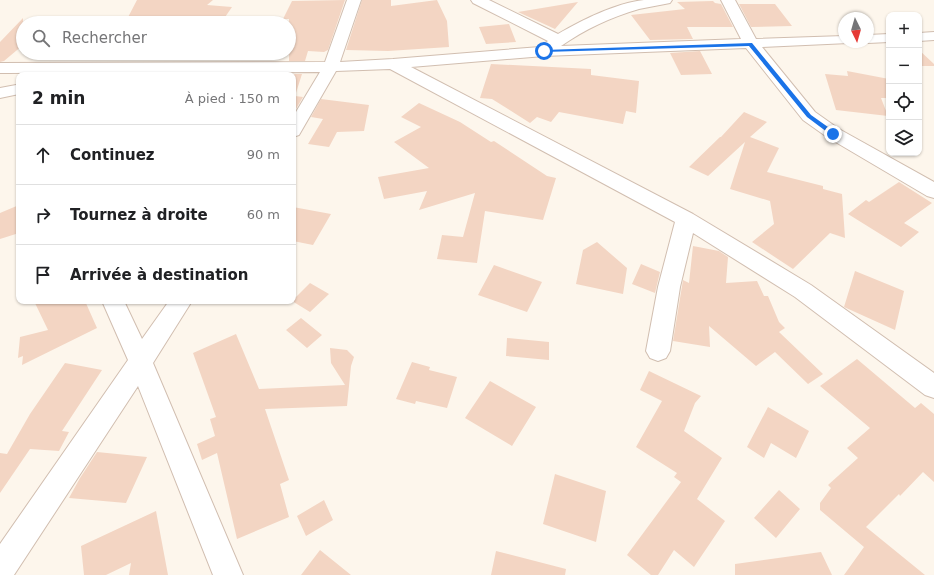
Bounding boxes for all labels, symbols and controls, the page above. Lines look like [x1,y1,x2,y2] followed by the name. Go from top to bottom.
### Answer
[838,12,874,48] north arrow
[886,12,922,156] map controls
[886,12,922,48] button: +
[16,16,296,60] search box
[30,27,52,49] icon: search
[62,29,147,47] text: Rechercher
[535,42,553,60] route start
[886,48,922,84] button: −
[886,84,922,120] button: locate
[32,88,85,108] text: 2 min
[185,91,280,106] text: À pied · 150 m
[886,120,922,156] button: layers
[824,125,842,143] route end
[32,144,54,166] icon: ahead
[70,146,155,164] text: Continuez
[247,147,280,162] text: 90 m
[32,204,54,226] icon: right
[70,206,208,224] text: Tournez à droite
[247,207,280,222] text: 60 m
[32,264,54,286] icon: arrive
[70,266,248,284] text: Arrivée à destination

